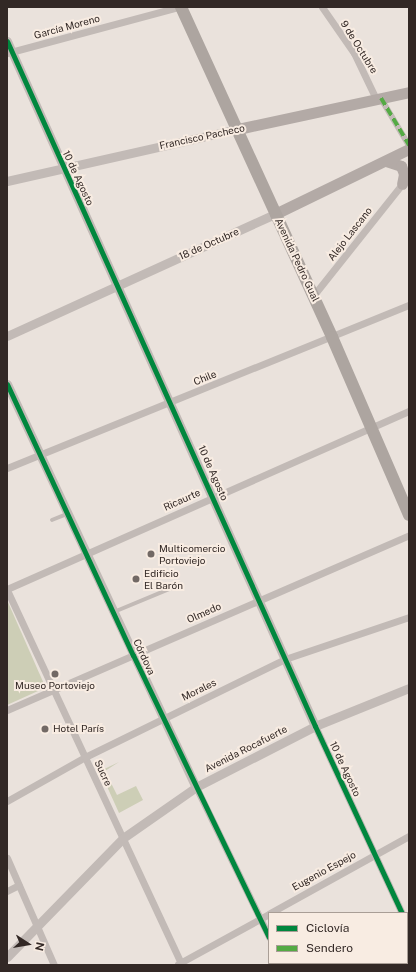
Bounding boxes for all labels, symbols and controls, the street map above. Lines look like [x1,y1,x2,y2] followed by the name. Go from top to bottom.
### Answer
[33,12,101,42] street label: García Moreno
[338,18,380,76] street label: 9 de Octubre
[158,122,246,152] street label: Francisco Pacheco
[60,148,96,208] street label: 10 de Agosto
[325,205,375,263] street label: Alejo Lascano
[272,216,322,304] street label: Avenida Pedro Gual
[177,225,241,263] street label: 18 de Octubre
[192,368,218,388] street label: Chile
[195,443,231,503] street label: 10 de Agosto
[162,487,202,513] street label: Ricaurte
[159,542,225,566] place label: Multicomercio Portoviejo
[146,549,156,559] marker: Multicomercio Portoviejo
[144,567,183,590] place label: Edificio El Barón
[131,574,141,584] marker: Edificio El Barón
[185,600,223,626] street label: Olmedo
[130,637,158,677] street label: Córdova
[50,669,60,679] marker: Museo Portoviejo
[180,676,218,704] street label: Morales
[15,680,95,692] place label: Museo Portoviejo
[53,723,104,735] place label: Hotel París
[203,723,289,775] street label: Avenida Rocafuerte
[40,724,50,734] marker: Hotel París
[327,739,363,799] street label: 10 de Agosto
[92,758,114,788] street label: Sucre
[290,849,358,893] street label: Eugenio Espejo
[268,912,408,964] legend
[306,921,349,935] text: Ciclovía
[8,924,48,964] north arrow
[33,941,47,952] text: N
[306,941,353,955] text: Sendero

